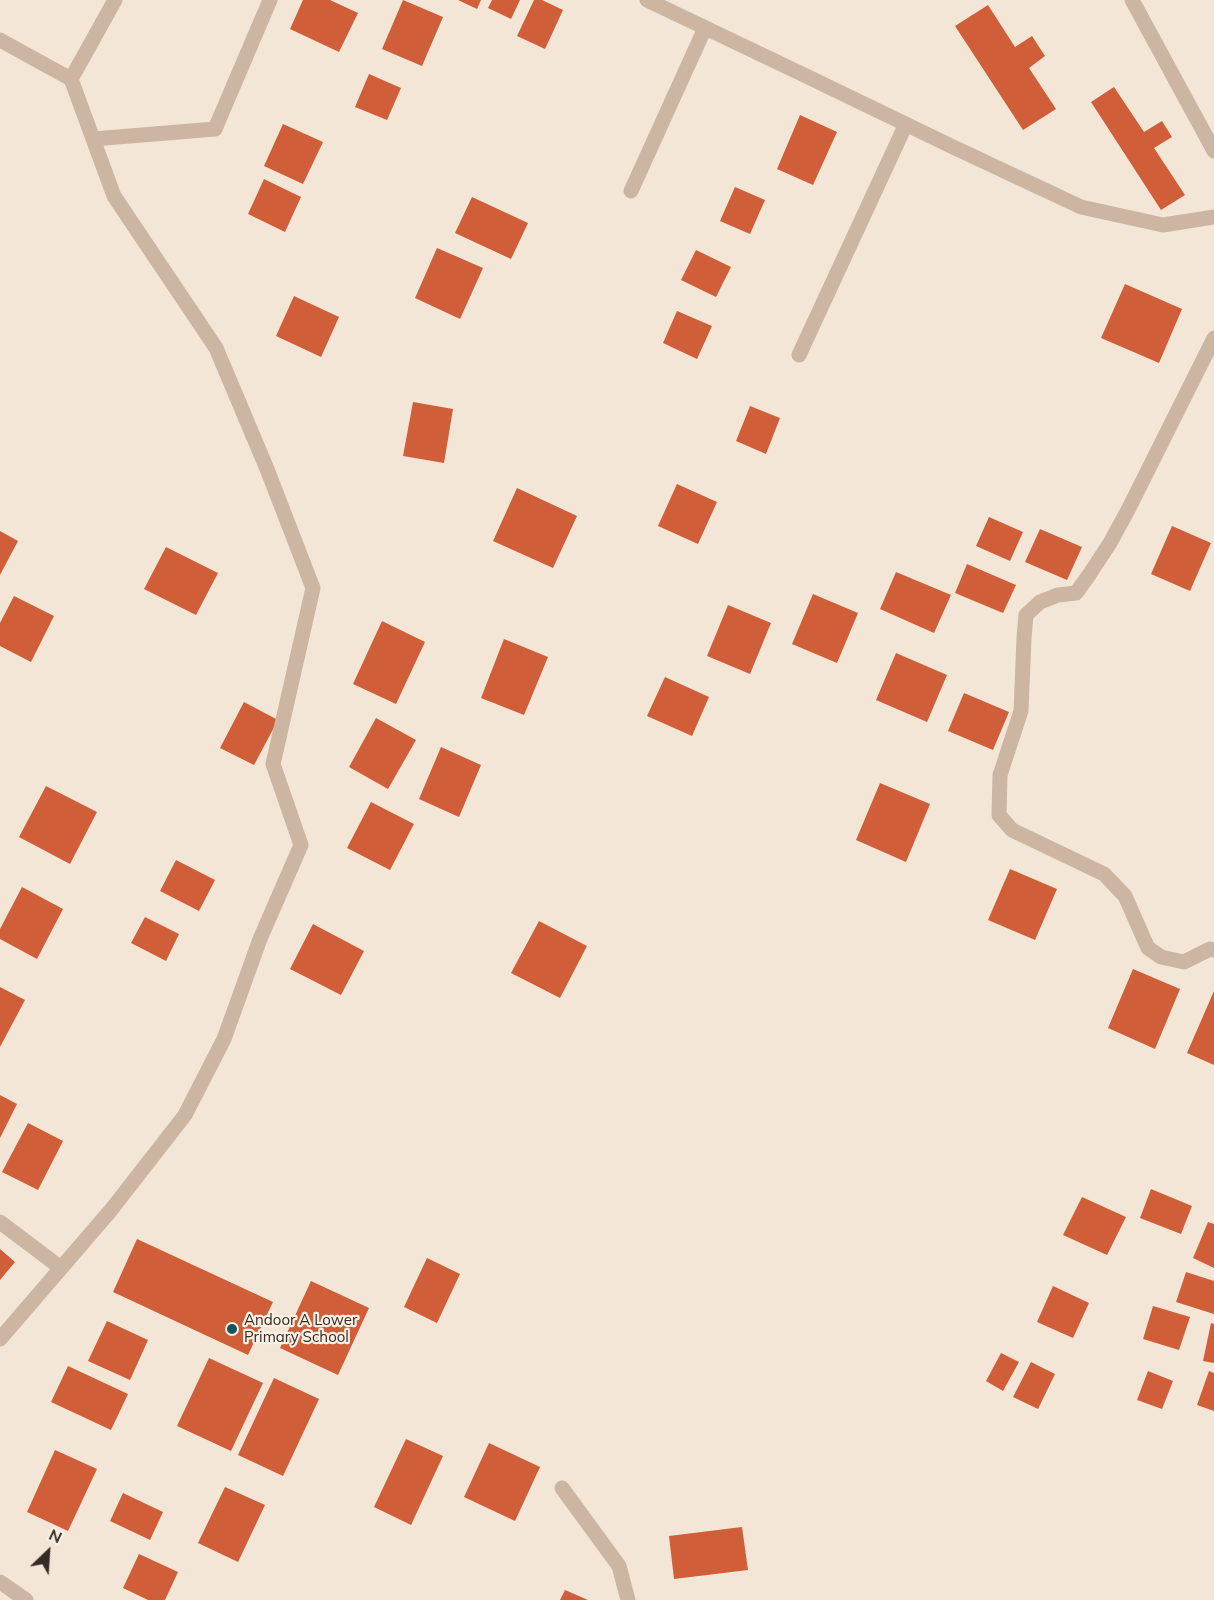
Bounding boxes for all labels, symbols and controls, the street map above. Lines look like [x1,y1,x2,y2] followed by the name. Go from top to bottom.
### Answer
[244,1311,357,1346] place label: Andoor A Lower Primary School
[225,1322,239,1336] marker: Andoor A Lower Primary School
[18,1522,78,1582] north arrow
[46,1524,65,1547] text: N

